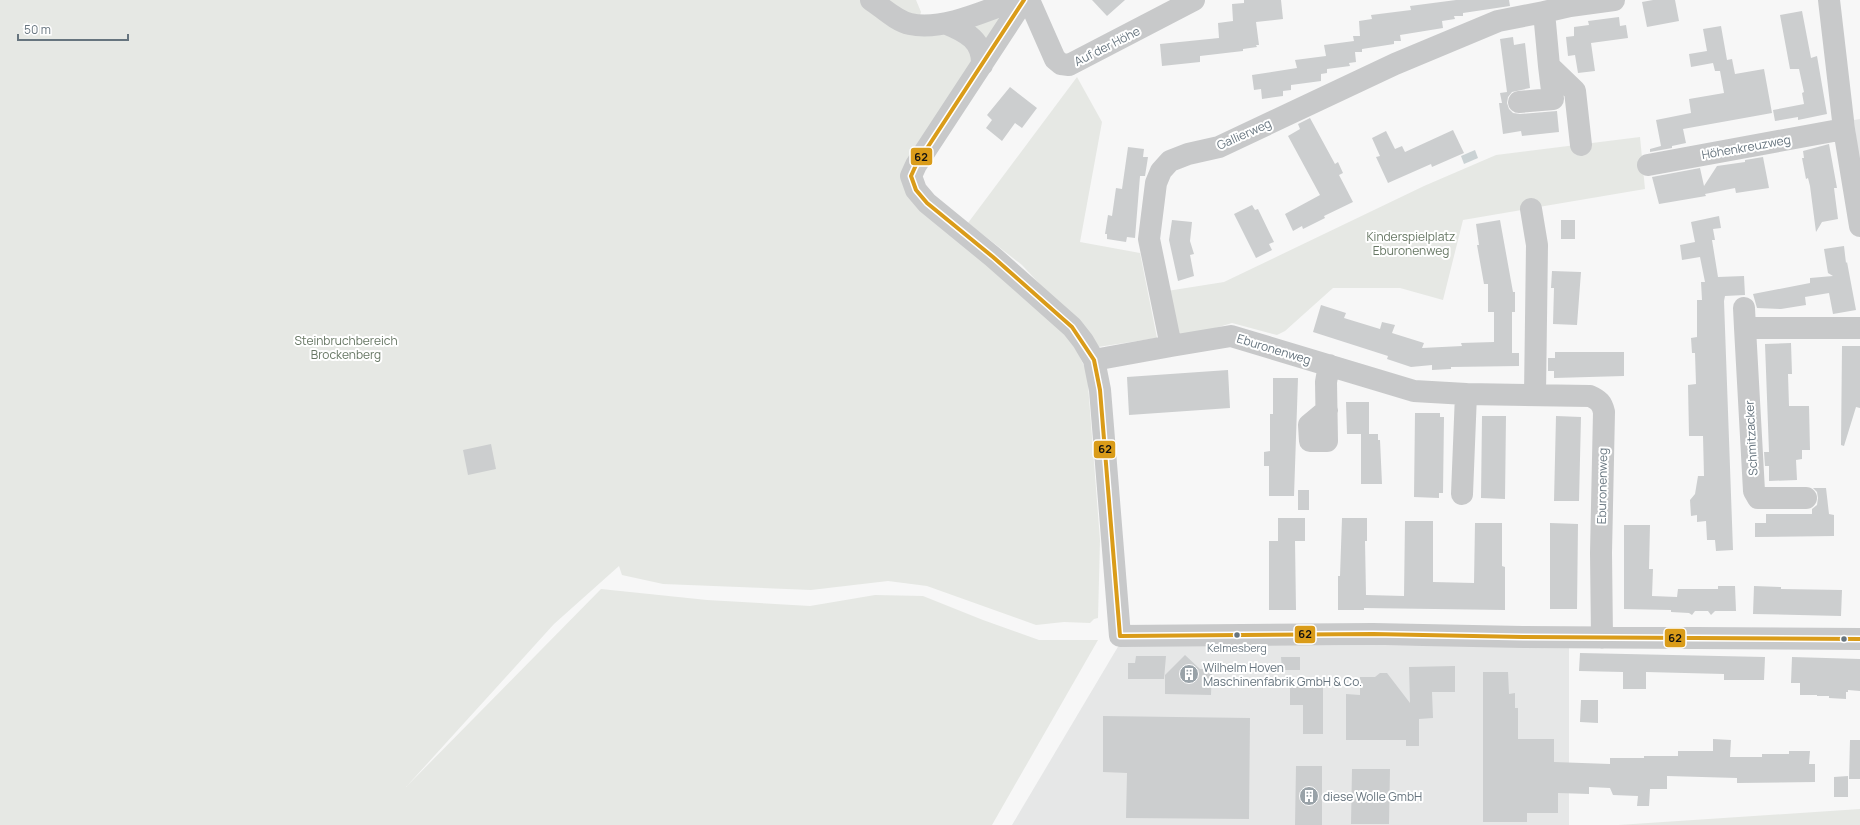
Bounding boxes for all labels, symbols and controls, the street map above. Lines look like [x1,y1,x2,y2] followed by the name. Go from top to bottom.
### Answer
[18,16,128,42] scale bar
[24,21,51,38] text: 50 m
[1071,22,1143,70] street label: Auf der Höhe
[1214,114,1274,154] street label: Gallierweg
[1700,131,1792,163] street label: Höhenkreuzweg
[910,147,933,166] line badge: 62
[914,149,928,164] text: 62
[1367,228,1455,259] park label: Kinderspielplatz Eburonenweg
[1235,330,1313,368] street label: Eburonenweg
[294,332,398,363] park label: Steinbruchbereich Brockenberg
[1741,399,1761,476] street label: Schmitzacker
[1093,440,1116,459] line badge: 62
[1098,441,1112,456] text: 62
[1593,448,1611,524] street label: Eburonenweg
[1294,625,1316,644] line badge: 62
[1298,626,1312,641] text: 62
[1664,628,1686,648] line badge: 62
[1232,630,1242,640] marker: Kelmesberg
[1668,630,1682,645] text: 62
[1839,634,1849,644] unlabelled marker
[1207,640,1267,655] place label: Kelmesberg
[1203,659,1362,690] place label: Wilhelm Hoven Maschinenfabrik GmbH & Co.
[1178,663,1200,685] building icon: Wilhelm Hoven Maschinenfabrik GmbH & Co.
[1298,785,1320,807] building icon: diese Wolle GmbH
[1323,788,1422,805] place label: diese Wolle GmbH

